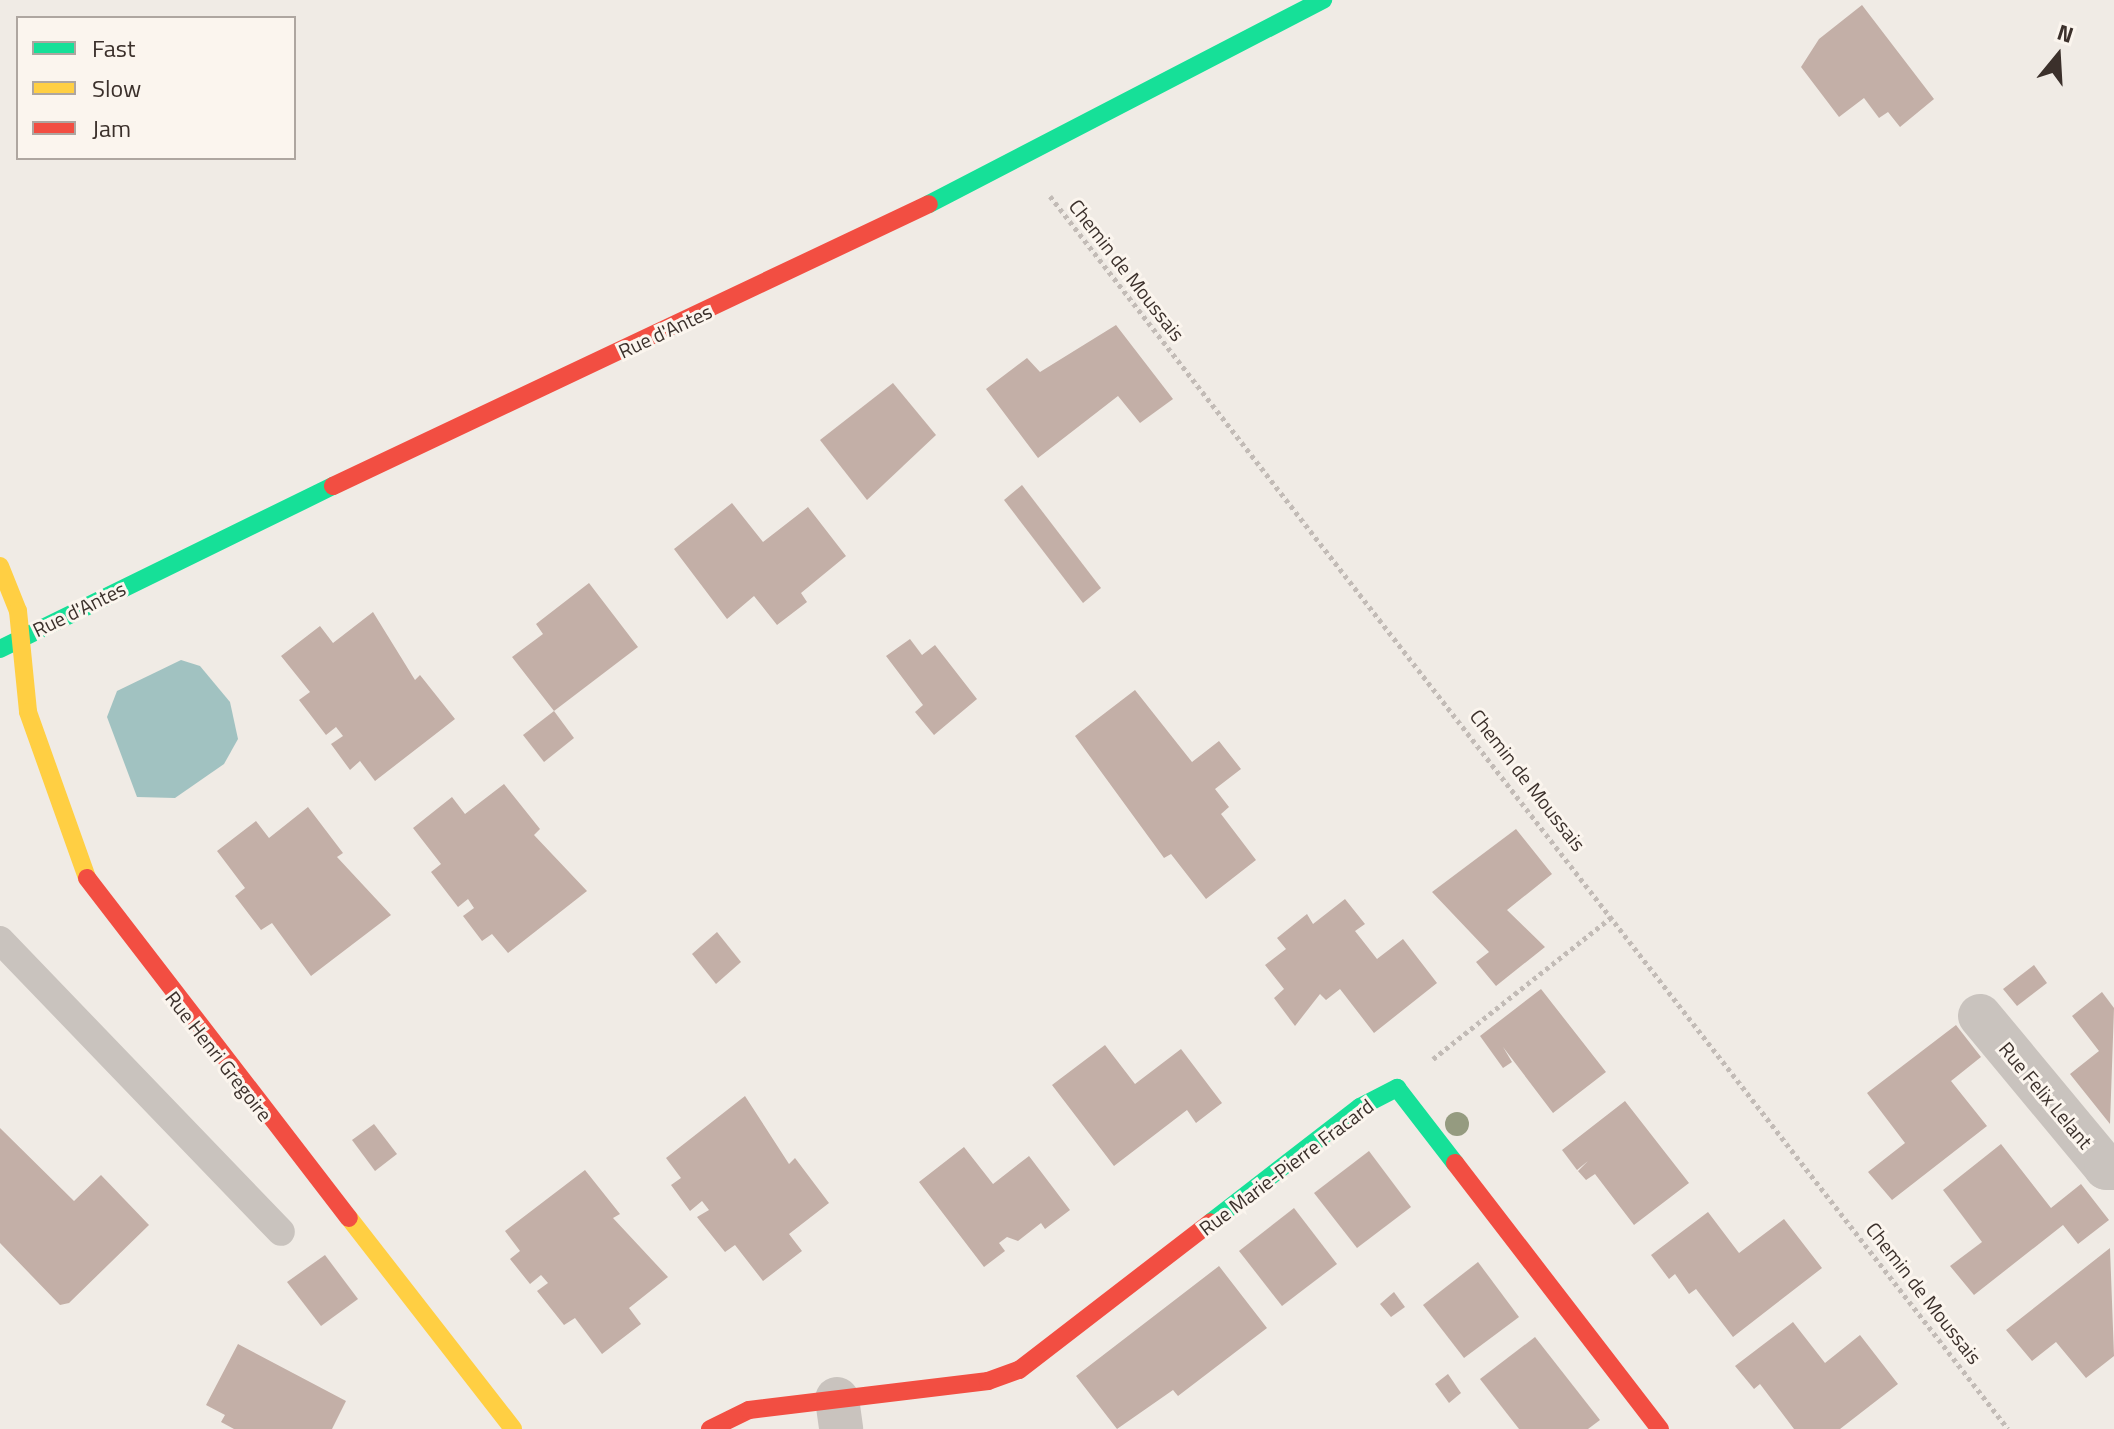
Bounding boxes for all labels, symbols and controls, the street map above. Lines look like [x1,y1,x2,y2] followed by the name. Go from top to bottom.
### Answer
[2053,15,2078,52] text: N
[16,16,296,160] legend
[2018,16,2098,96] north arrow
[92,30,135,66] text: Fast
[92,70,141,106] text: Slow
[92,110,131,146] text: Jam
[1064,194,1190,346] street label: Chemin de Moussais
[614,299,716,363] street label: Rue d'Antes
[29,576,129,642] street label: Rue d'Antes
[1465,704,1591,856] street label: Chemin de Moussais
[161,986,277,1126] street label: Rue Henri Gregoire
[1994,1037,2098,1153] street label: Rue Felix Lelant
[1194,1094,1378,1240] street label: Rue Marie-Pierre Fracard
[1861,1217,1987,1369] street label: Chemin de Moussais

